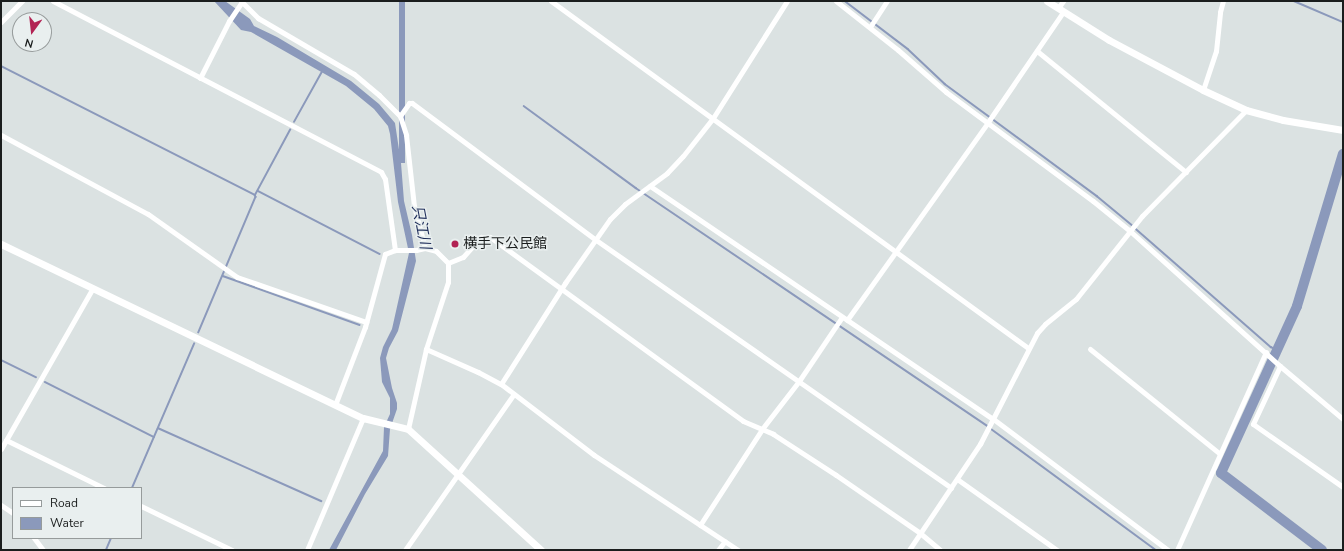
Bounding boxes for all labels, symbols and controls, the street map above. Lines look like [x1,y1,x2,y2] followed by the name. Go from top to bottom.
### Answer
[12,12,52,52] north arrow
[23,35,35,51] text: N
[408,203,434,251] water label: 只江川
[463,236,547,252] place label: 横手下公民館
[450,239,460,249] marker: 横手下公民館
[12,487,142,539] legend
[50,495,78,511] text: Road
[50,515,84,531] text: Water

